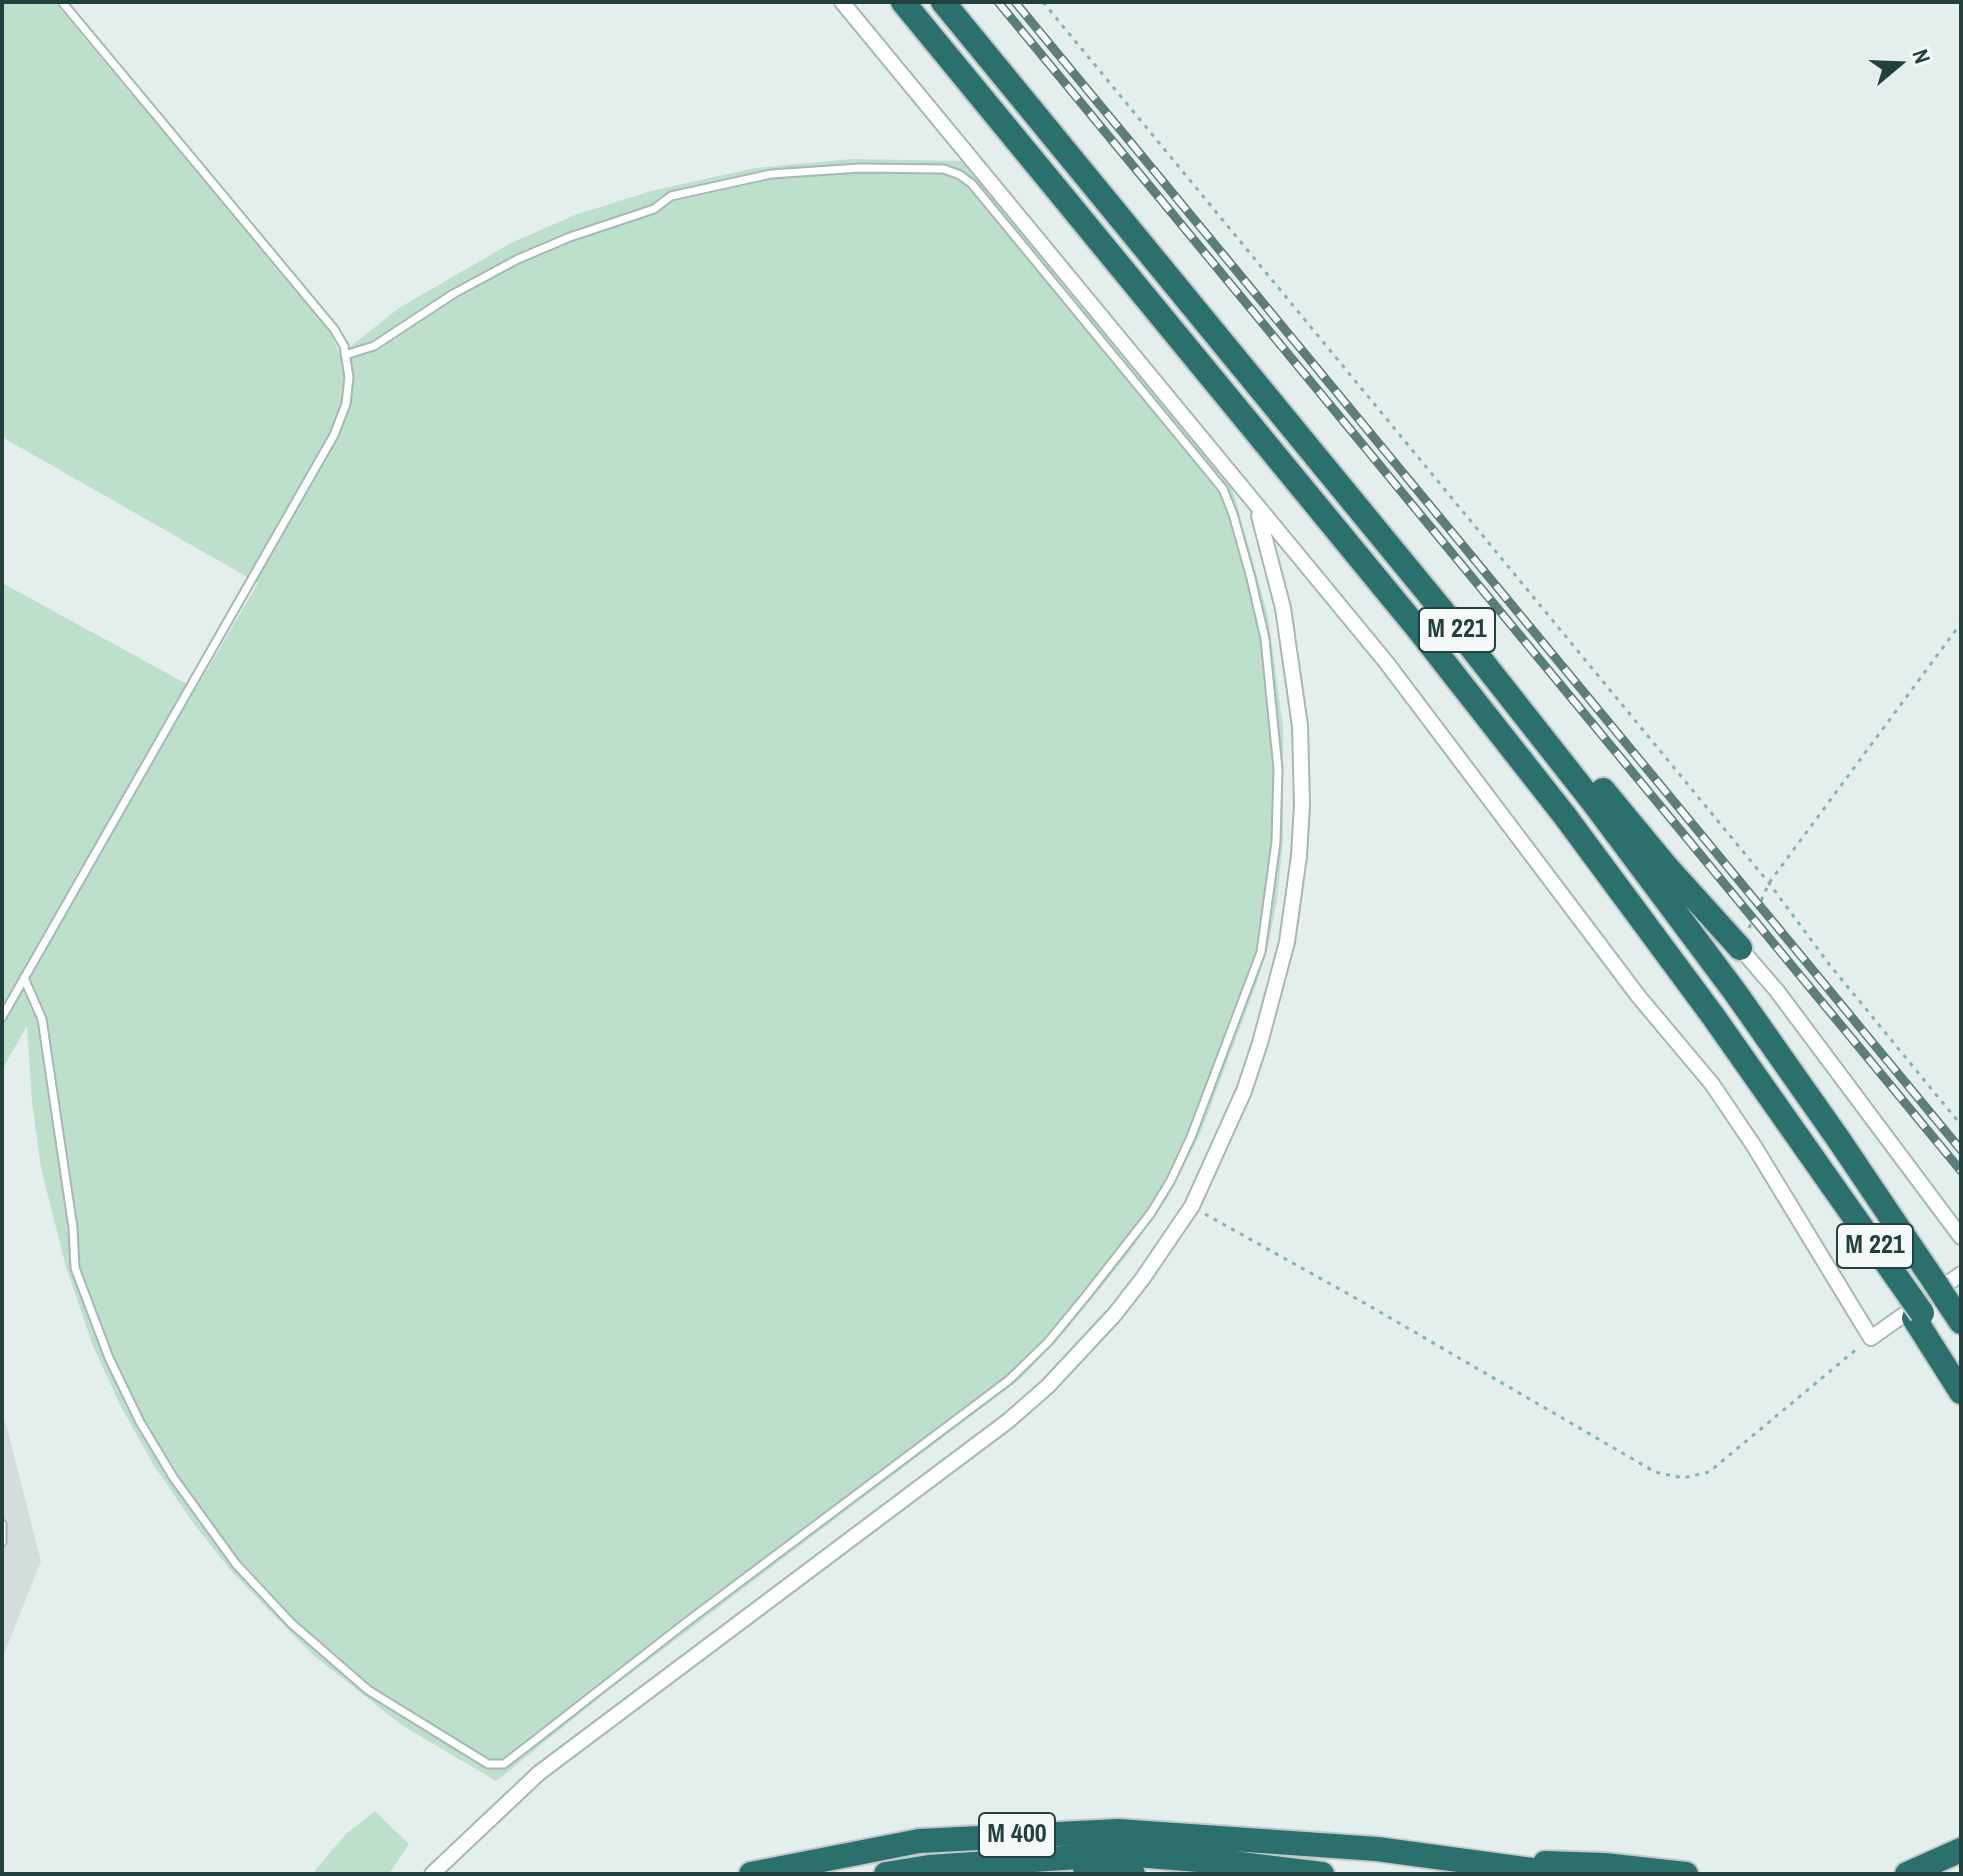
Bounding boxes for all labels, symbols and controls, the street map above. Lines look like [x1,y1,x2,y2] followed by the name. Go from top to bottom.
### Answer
[1859,24,1939,104] north arrow
[1905,45,1938,67] text: N
[1419,608,1495,652] road number: M 221
[1837,1224,1913,1268] road number: M 221
[979,1813,1055,1857] road number: M 400

